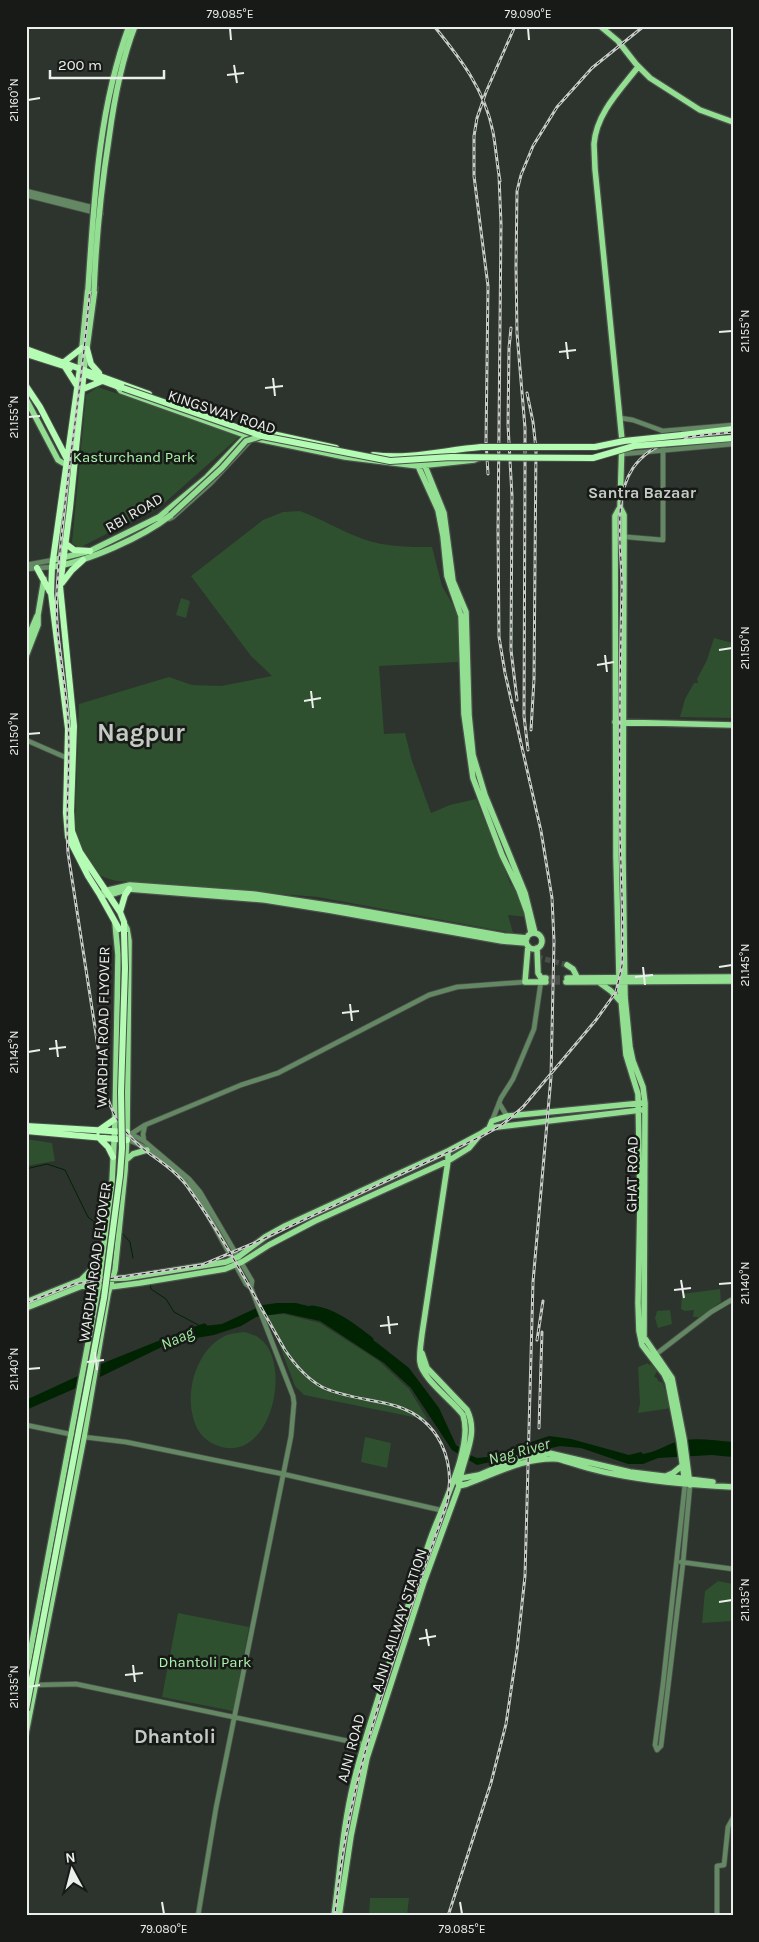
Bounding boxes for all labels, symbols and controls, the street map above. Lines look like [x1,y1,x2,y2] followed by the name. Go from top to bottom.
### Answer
[207,7,253,21] text: 79.085°E
[505,7,551,21] text: 79.090°E
[50,48,164,80] scale bar
[58,56,102,74] text: 200 m
[7,78,21,122] text: 21.160°N
[738,310,752,352] text: 21.155°N
[166,386,278,438] street label: KINGSWAY ROAD
[7,396,21,438] text: 21.155°N
[73,448,195,466] park label: Kasturchand Park
[588,483,697,502] district label: Santra Bazaar
[102,489,166,537] street label: RBI ROAD
[738,626,752,670] text: 21.150°N
[7,712,21,756] text: 21.150°N
[97,718,185,747] district label: Nagpur
[738,944,752,986] text: 21.145°N
[93,946,113,1108] street label: WARDHA ROAD FLYOVER
[7,1031,21,1073] text: 21.145°N
[622,1136,642,1212] street label: GHAT ROAD
[75,1181,115,1343] street label: WARDHA ROAD FLYOVER
[738,1261,752,1305] text: 21.140°N
[158,1322,197,1354] water label: Naag
[7,1347,21,1391] text: 21.140°N
[486,1434,552,1468] water label: Nag River
[367,1546,431,1694] street label: AJNI RAILWAY STATION
[738,1578,752,1622] text: 21.135°N
[159,1653,251,1671] park label: Dhantoli Park
[7,1665,21,1709] text: 21.135°N
[333,1712,369,1784] street label: AJNI ROAD
[134,1725,216,1748] district label: Dhantoli
[48,1844,98,1894] north arrow
[64,1849,76,1867] text: N
[140,1922,188,1936] text: 79.080°E
[439,1922,485,1936] text: 79.085°E

